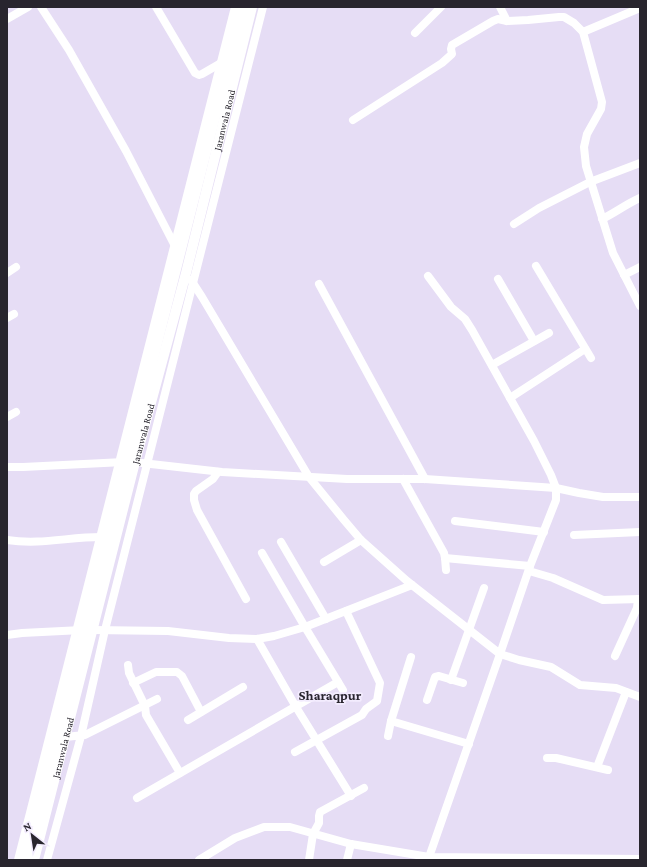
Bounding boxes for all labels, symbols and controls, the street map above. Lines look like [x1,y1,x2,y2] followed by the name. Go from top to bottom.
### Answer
[211,88,237,153] street label: Jaranwala Road
[129,402,157,466] street label: Jaranwala Road
[299,687,362,703] district label: Sharaqpur
[50,715,76,780] street label: Jaranwala Road
[12,815,52,855] north arrow
[21,819,34,833] text: N

